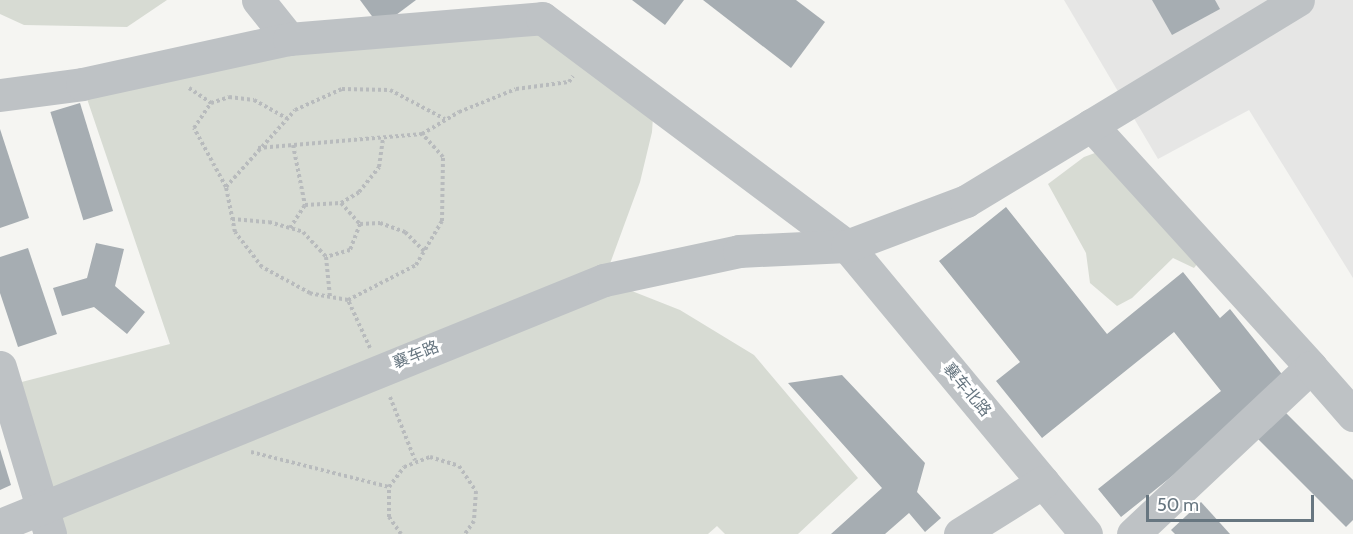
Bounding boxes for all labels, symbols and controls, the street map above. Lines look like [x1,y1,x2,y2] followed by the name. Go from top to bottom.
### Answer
[390,337,442,373] street label: 襄车路
[939,359,995,421] street label: 襄车北路
[1149,483,1317,521] scale bar
[1157,494,1199,516] text: 50 m

